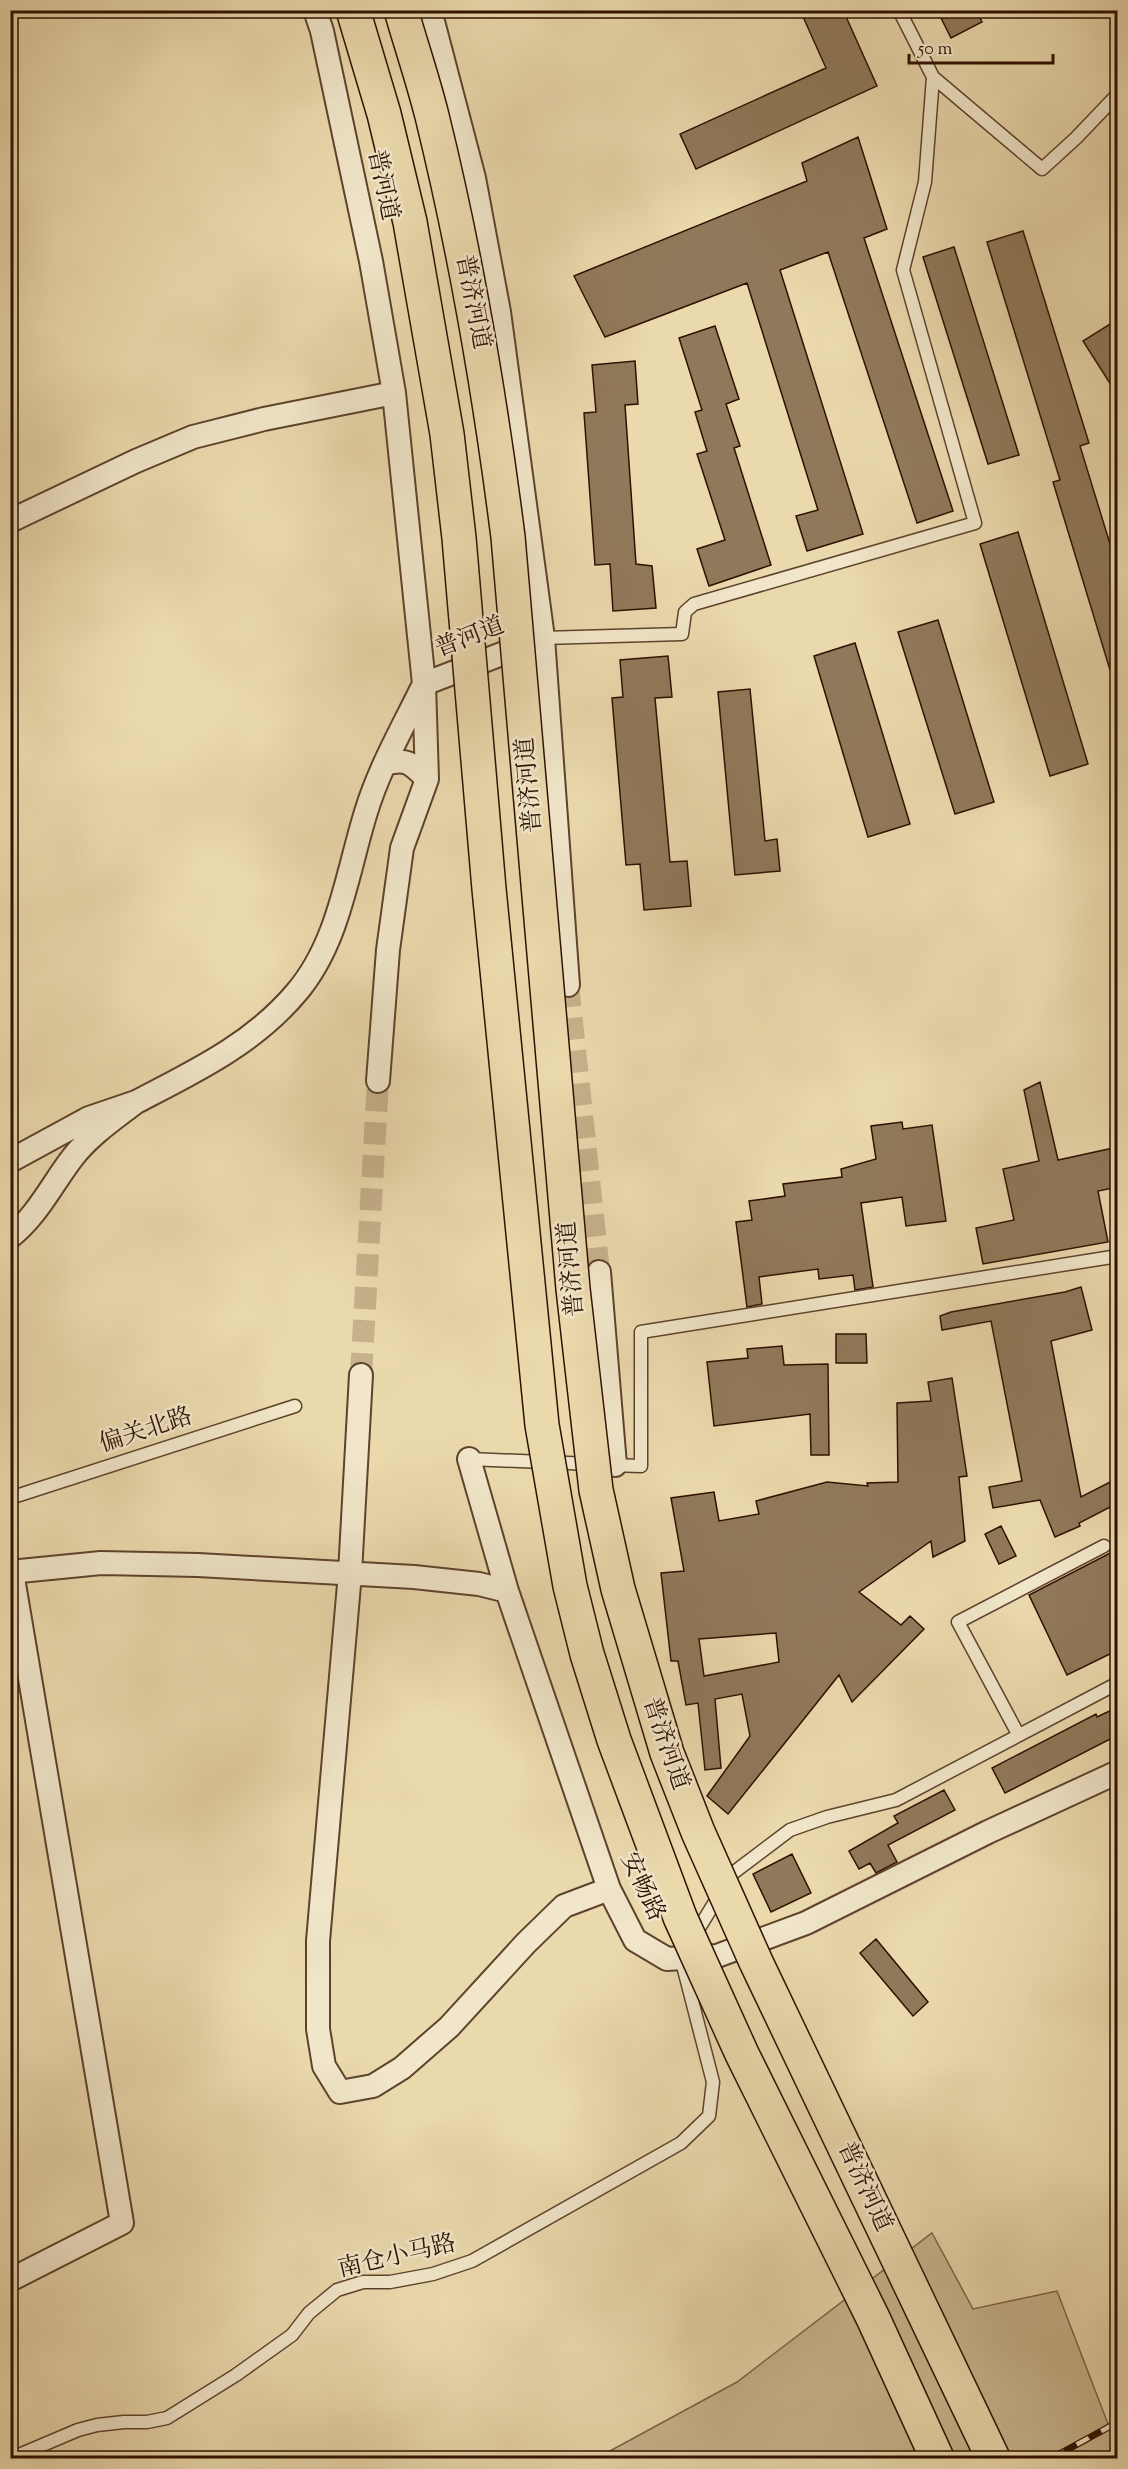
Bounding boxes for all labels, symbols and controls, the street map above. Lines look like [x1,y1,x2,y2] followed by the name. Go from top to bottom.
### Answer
[909,27,1053,65] scale bar
[917,37,953,63] text: 50 m
[358,146,406,224] street label: 普河道
[446,252,498,352] street label: 普济河道
[430,609,510,667] street label: 普河道
[509,736,551,834] street label: 普济河道
[551,1220,593,1318] street label: 普济河道
[95,1400,197,1462] street label: 偏关北路
[633,1693,697,1795] street label: 普济河道
[611,1847,673,1927] street label: 安畅路
[828,2136,900,2238] street label: 普济河道
[335,2227,459,2287] street label: 南仓小马路

